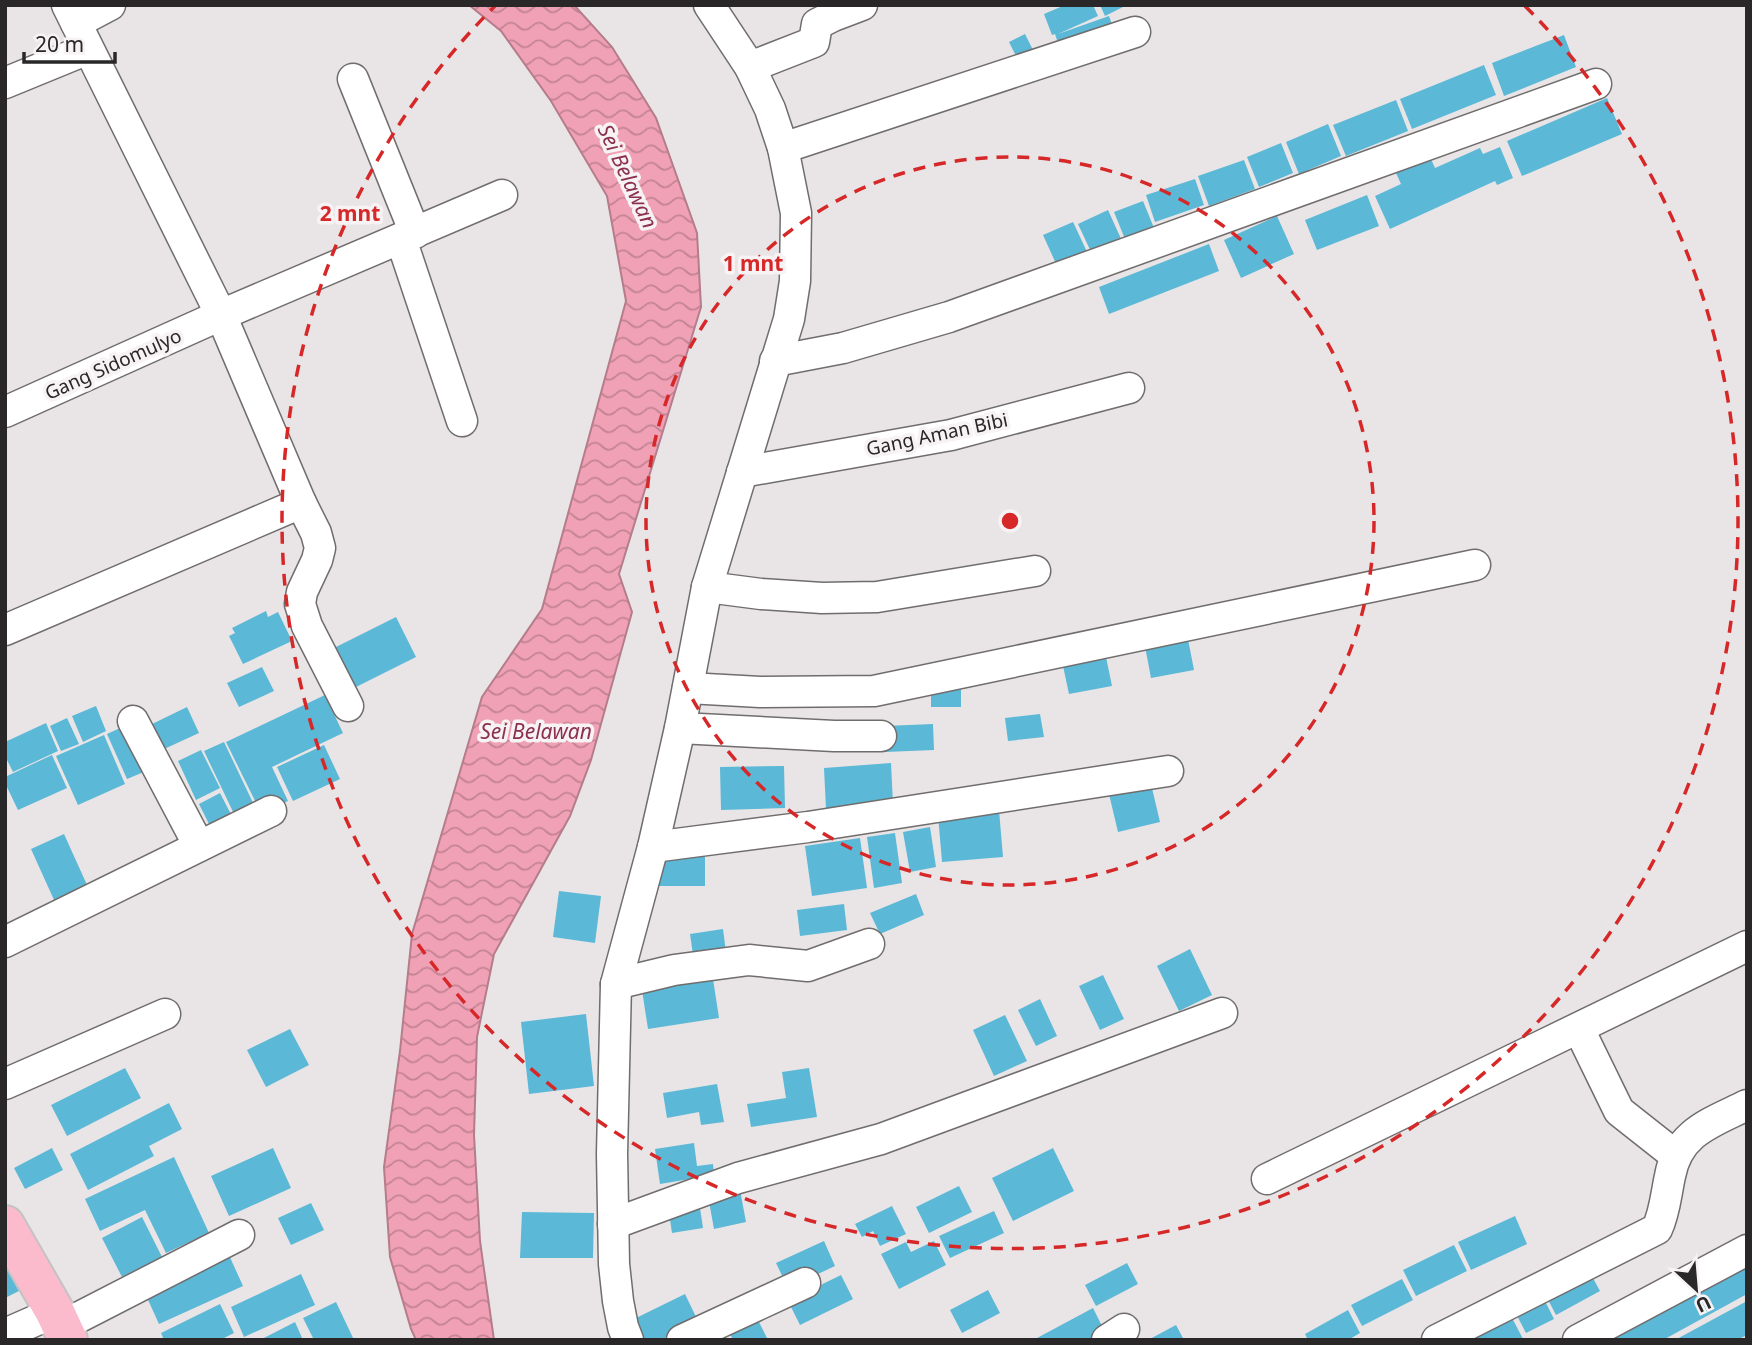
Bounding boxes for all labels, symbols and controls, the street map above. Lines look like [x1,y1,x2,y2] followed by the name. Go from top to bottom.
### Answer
[24,21,116,65] scale bar
[35,30,84,58] text: 20 m
[592,119,664,233] water label: Sei Belawan
[320,199,380,227] text: 2 mnt
[723,249,783,277] text: 1 mnt
[41,322,185,406] street label: Gang Sidomulyo
[864,406,1010,462] street label: Gang Aman Bibi
[998,509,1022,533] centre of rings
[480,717,592,745] water label: Sei Belawan
[1661,1254,1731,1324] north arrow
[1691,1289,1716,1319] text: U

